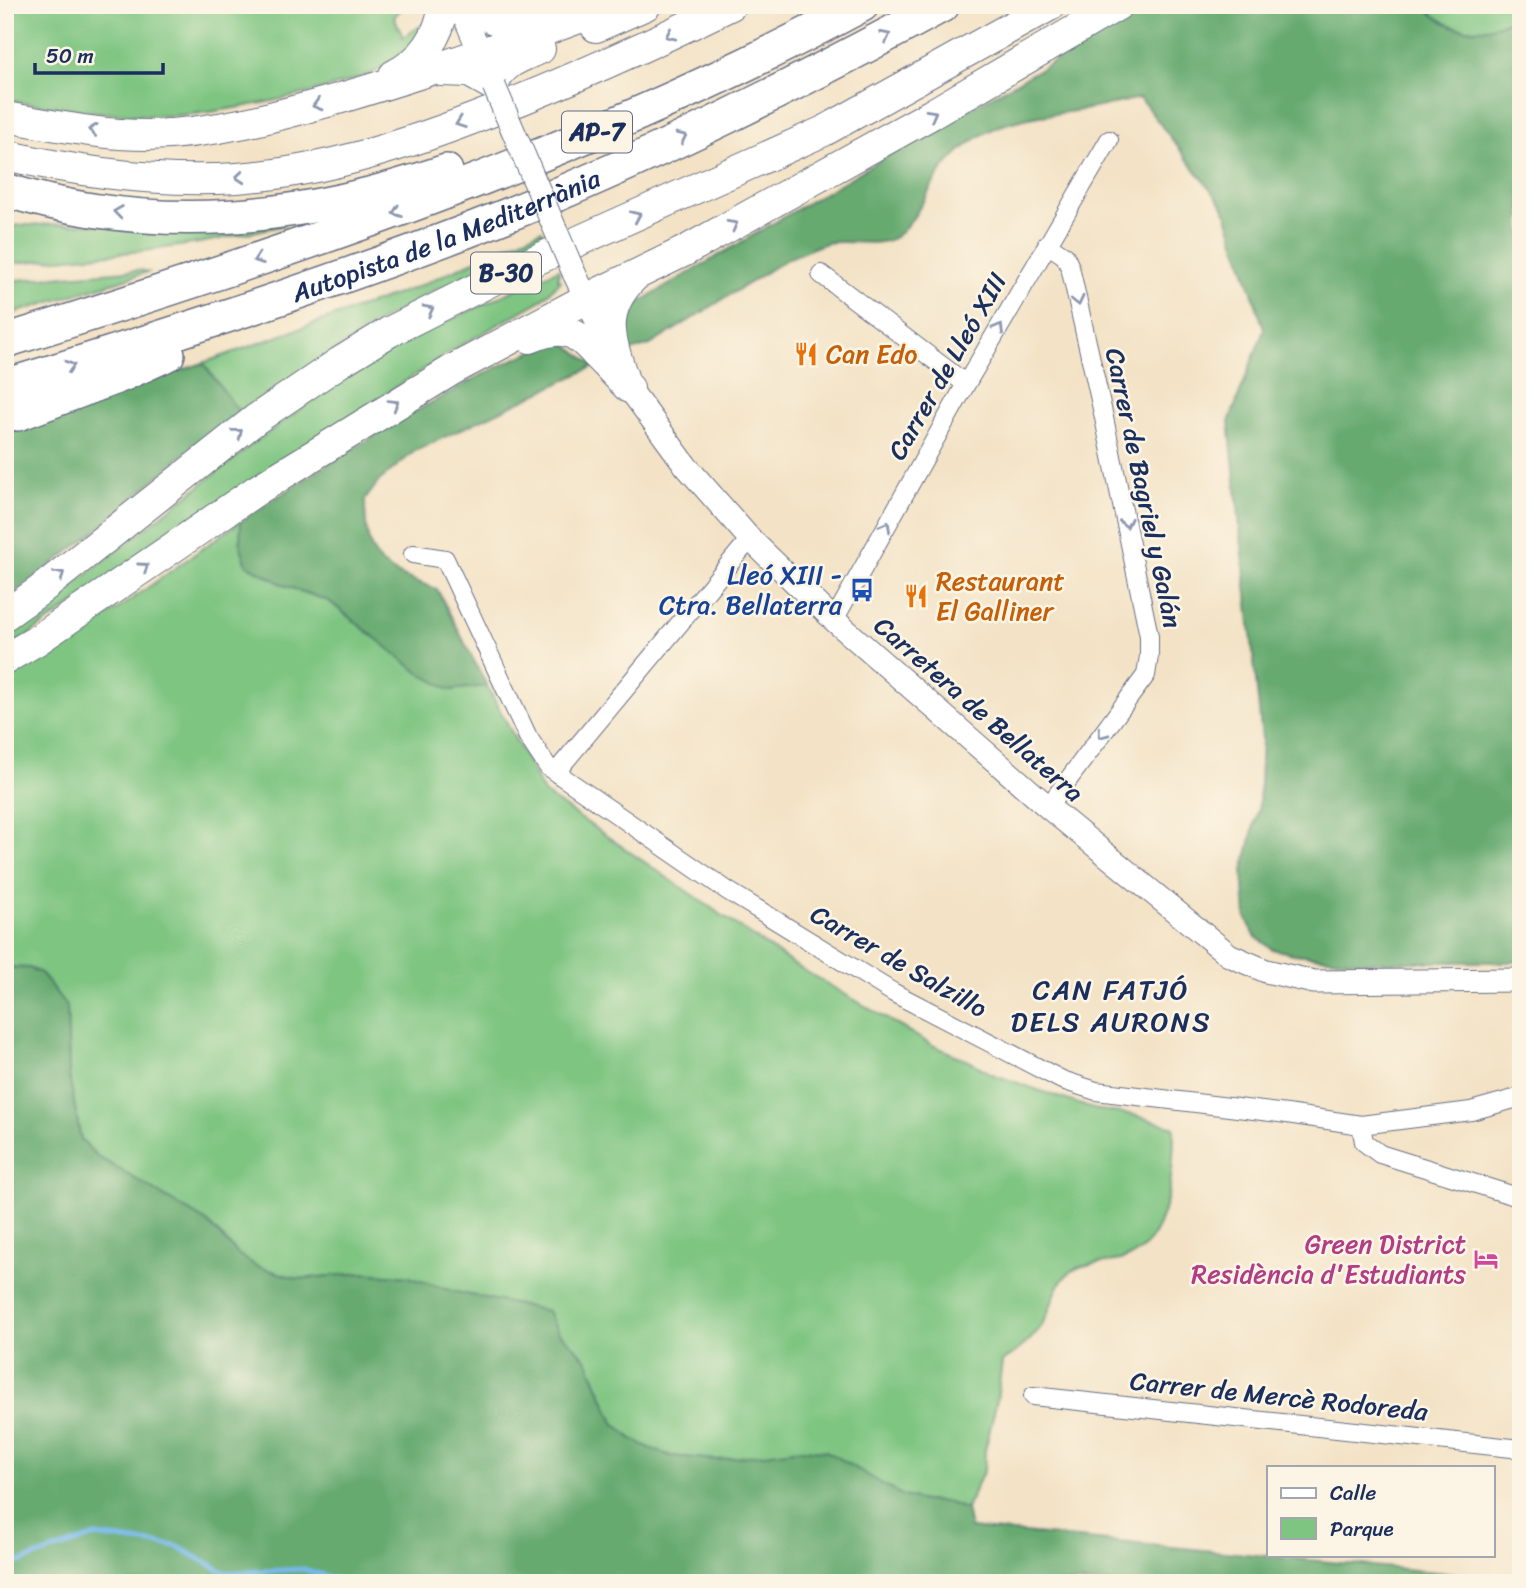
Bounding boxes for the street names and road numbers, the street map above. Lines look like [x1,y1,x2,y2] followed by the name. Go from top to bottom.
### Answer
[562,112,632,152] road number: AP-7
[284,155,609,316] street label: Autopista de la Mediterrània
[471,252,541,294] road number: B-30
[874,263,1020,469] street label: Carrer de Lleó XIII
[1092,344,1196,632] street label: Carrer de Bagriel y Galán
[863,604,1095,814] street label: Carretera de Bellaterra
[802,891,997,1031] street label: Carrer de Salzillo
[1128,1357,1431,1435] street label: Carrer de Mercè Rodoreda

